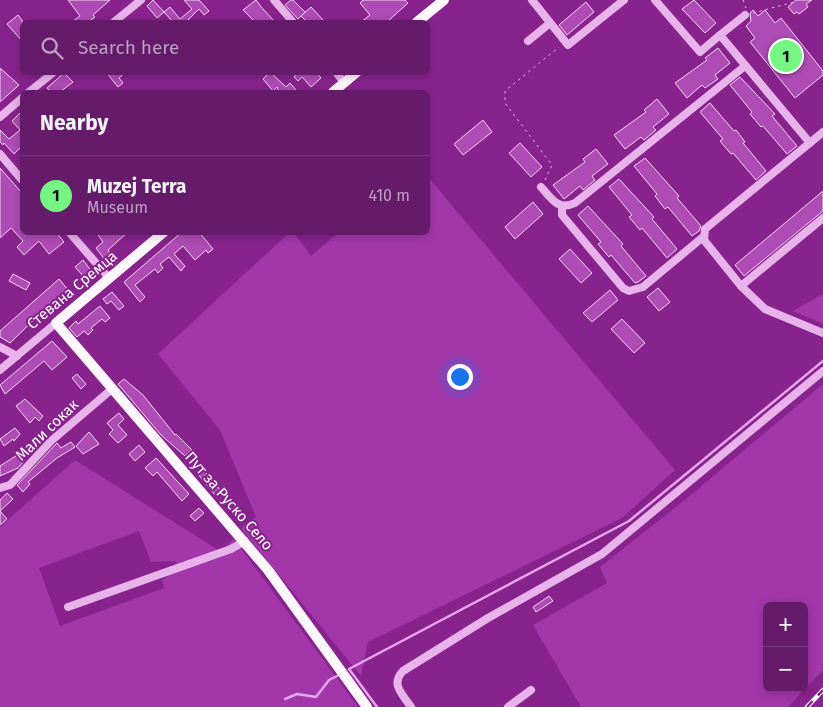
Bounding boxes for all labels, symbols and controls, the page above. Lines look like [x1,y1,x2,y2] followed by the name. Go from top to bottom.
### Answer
[20,20,430,75] search box
[38,34,66,62] icon: search
[78,36,179,59] text: Search here
[770,37,802,75] pin: 1
[40,110,108,136] text: Nearby
[87,175,186,198] text: Muzej Terra
[52,186,60,205] text: 1
[369,186,410,205] text: 410 m
[87,198,148,217] text: Museum
[23,247,121,333] street label: Стевана Сремца
[447,364,473,390] your location
[12,395,82,464] street label: Мали сокак
[181,448,277,554] street label: Пут за Руско Село
[763,602,808,692] map controls
[763,602,808,647] button: +
[763,647,808,692] button: −

